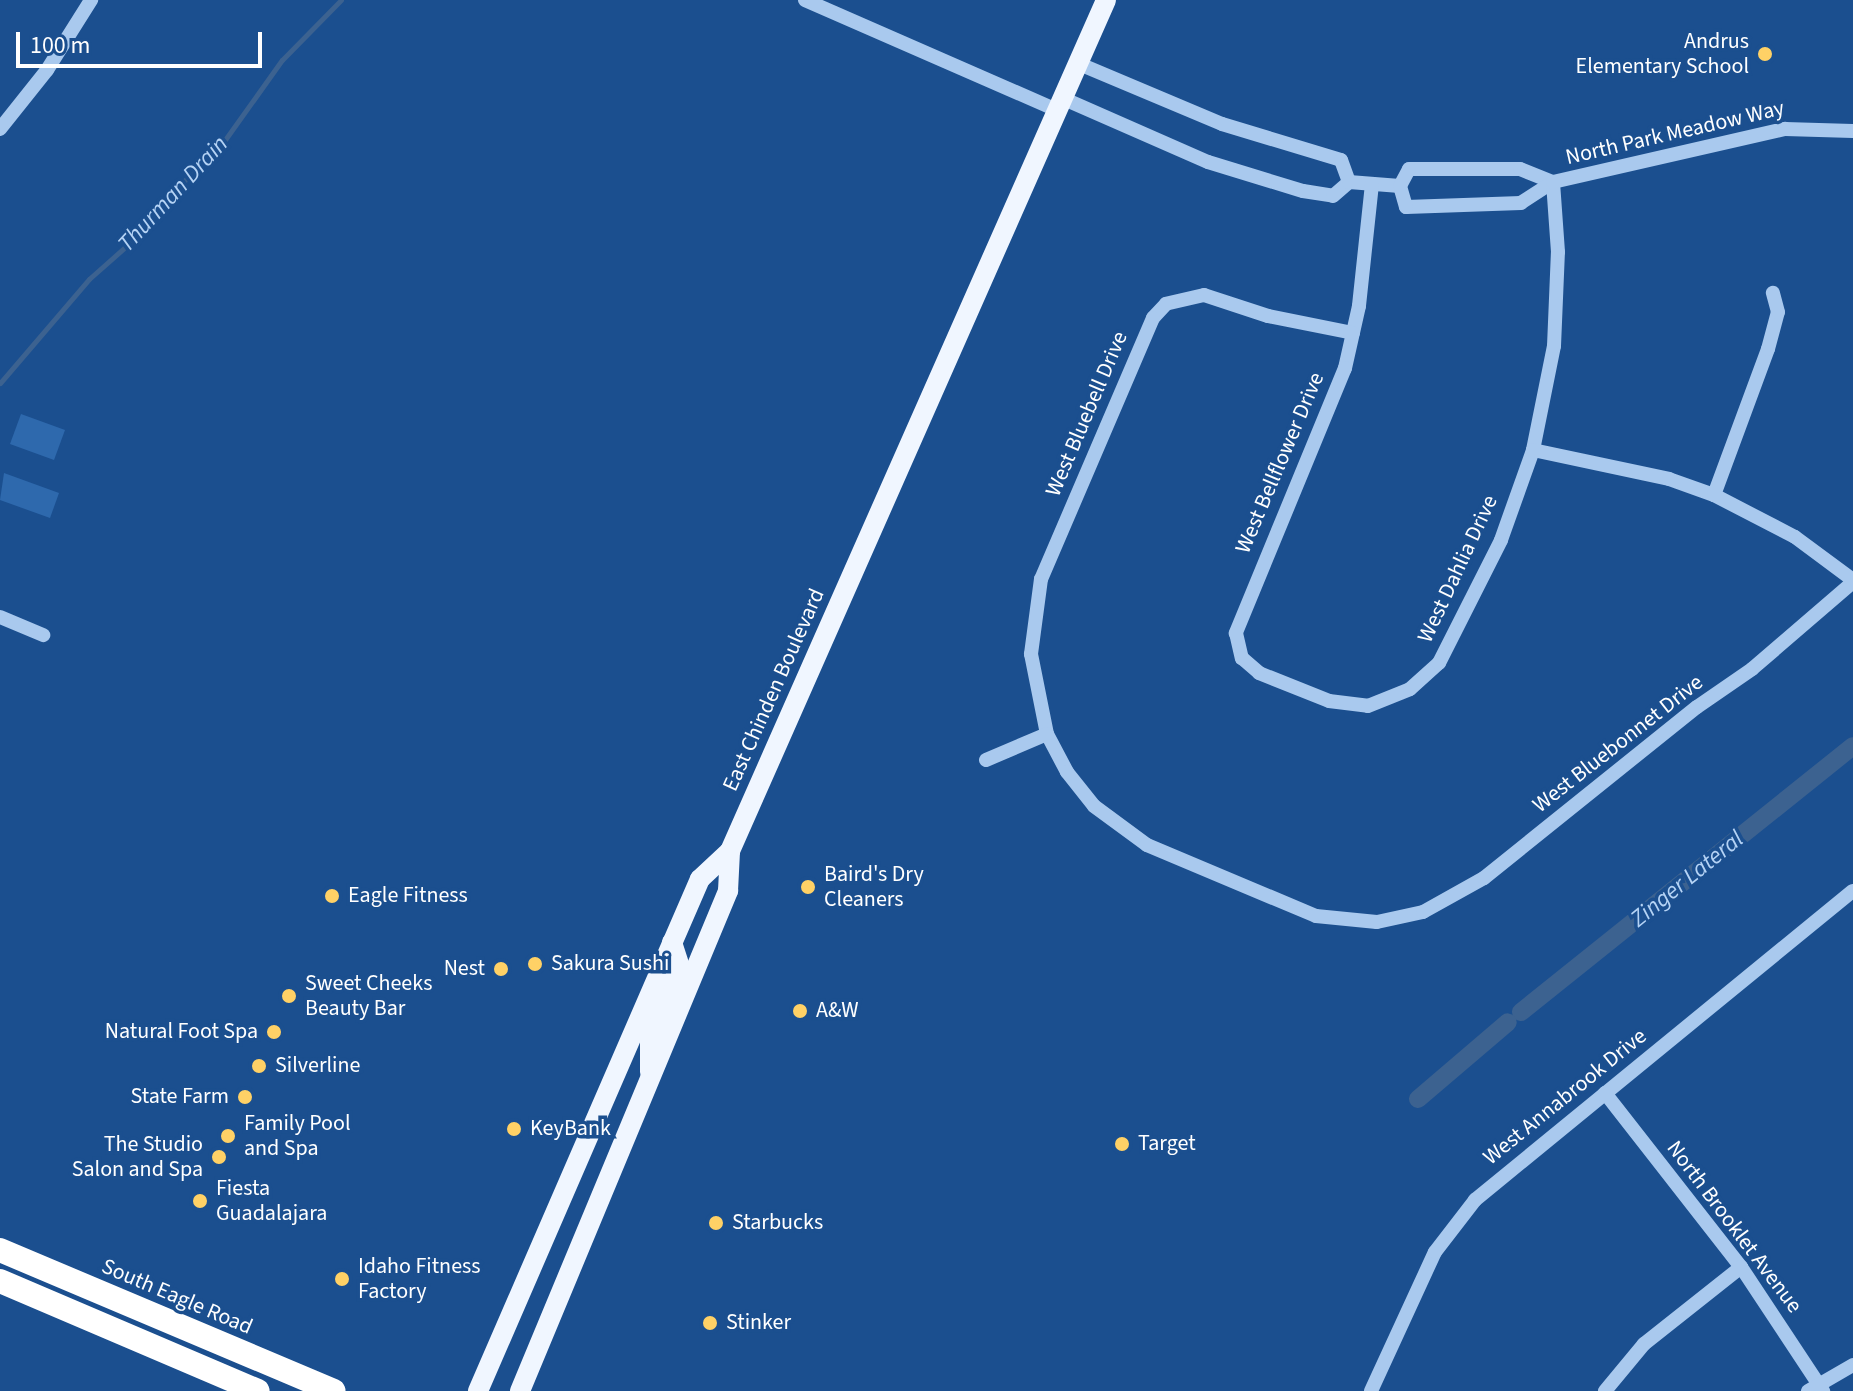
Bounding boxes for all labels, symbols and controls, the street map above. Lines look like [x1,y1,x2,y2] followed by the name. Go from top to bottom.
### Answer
[20,16,266,66] scale bar
[30,28,90,63] text: 100 m
[1576,28,1749,80] place label: Andrus Elementary School
[1756,45,1774,63] marker: Andrus Elementary School
[1563,95,1787,171] street label: North Park Meadow Way
[112,130,234,258] water label: Thurman Drain
[1040,328,1134,500] street label: West Bluebell Drive
[1230,368,1330,558] street label: West Bellflower Drive
[1412,491,1504,647] street label: West Dahlia Drive
[717,585,831,795] street label: East Chinden Boulevard
[1528,669,1708,819] street label: West Bluebonnet Drive
[1625,825,1749,933] water label: Zinger Lateral
[824,861,924,912] place label: Baird's Dry Cleaners
[799,878,817,896] marker: Baird's Dry Cleaners
[348,883,468,909] place label: Eagle Fitness
[323,887,341,905] marker: Eagle Fitness
[551,951,669,977] place label: Sakura Sushi
[526,955,544,973] marker: Sakura Sushi
[444,956,485,982] place label: Nest
[492,960,510,978] marker: Nest
[305,970,432,1022] place label: Sweet Cheeks Beauty Bar
[280,987,298,1005] marker: Sweet Cheeks Beauty Bar
[816,998,859,1024] place label: A&W
[791,1002,809,1020] marker: A&W
[105,1019,258,1045] place label: Natural Foot Spa
[265,1023,283,1041] marker: Natural Foot Spa
[1478,1023,1652,1171] street label: West Annabrook Drive
[275,1053,360,1079] place label: Silverline
[250,1057,268,1075] marker: Silverline
[130,1084,229,1110] place label: State Farm
[236,1088,254,1106] marker: State Farm
[244,1110,351,1162] place label: Family Pool and Spa
[530,1116,611,1142] place label: KeyBank
[505,1120,523,1138] marker: KeyBank
[219,1127,237,1145] marker: Family Pool and Spa
[72,1131,203,1182] place label: The Studio Salon and Spa
[1138,1131,1196,1157] place label: Target
[1113,1135,1131,1153] marker: Target
[1661,1136,1807,1318] street label: North Brooklet Avenue
[210,1148,228,1166] marker: The Studio Salon and Spa
[216,1175,327,1226] place label: Fiesta Guadalajara
[191,1192,209,1210] marker: Fiesta Guadalajara
[732,1210,823,1236] place label: Starbucks
[707,1214,725,1232] marker: Starbucks
[98,1253,256,1341] street label: South Eagle Road
[358,1253,480,1304] place label: Idaho Fitness Factory
[333,1270,351,1288] marker: Idaho Fitness Factory
[726,1310,791,1336] place label: Stinker
[701,1314,719,1332] marker: Stinker

